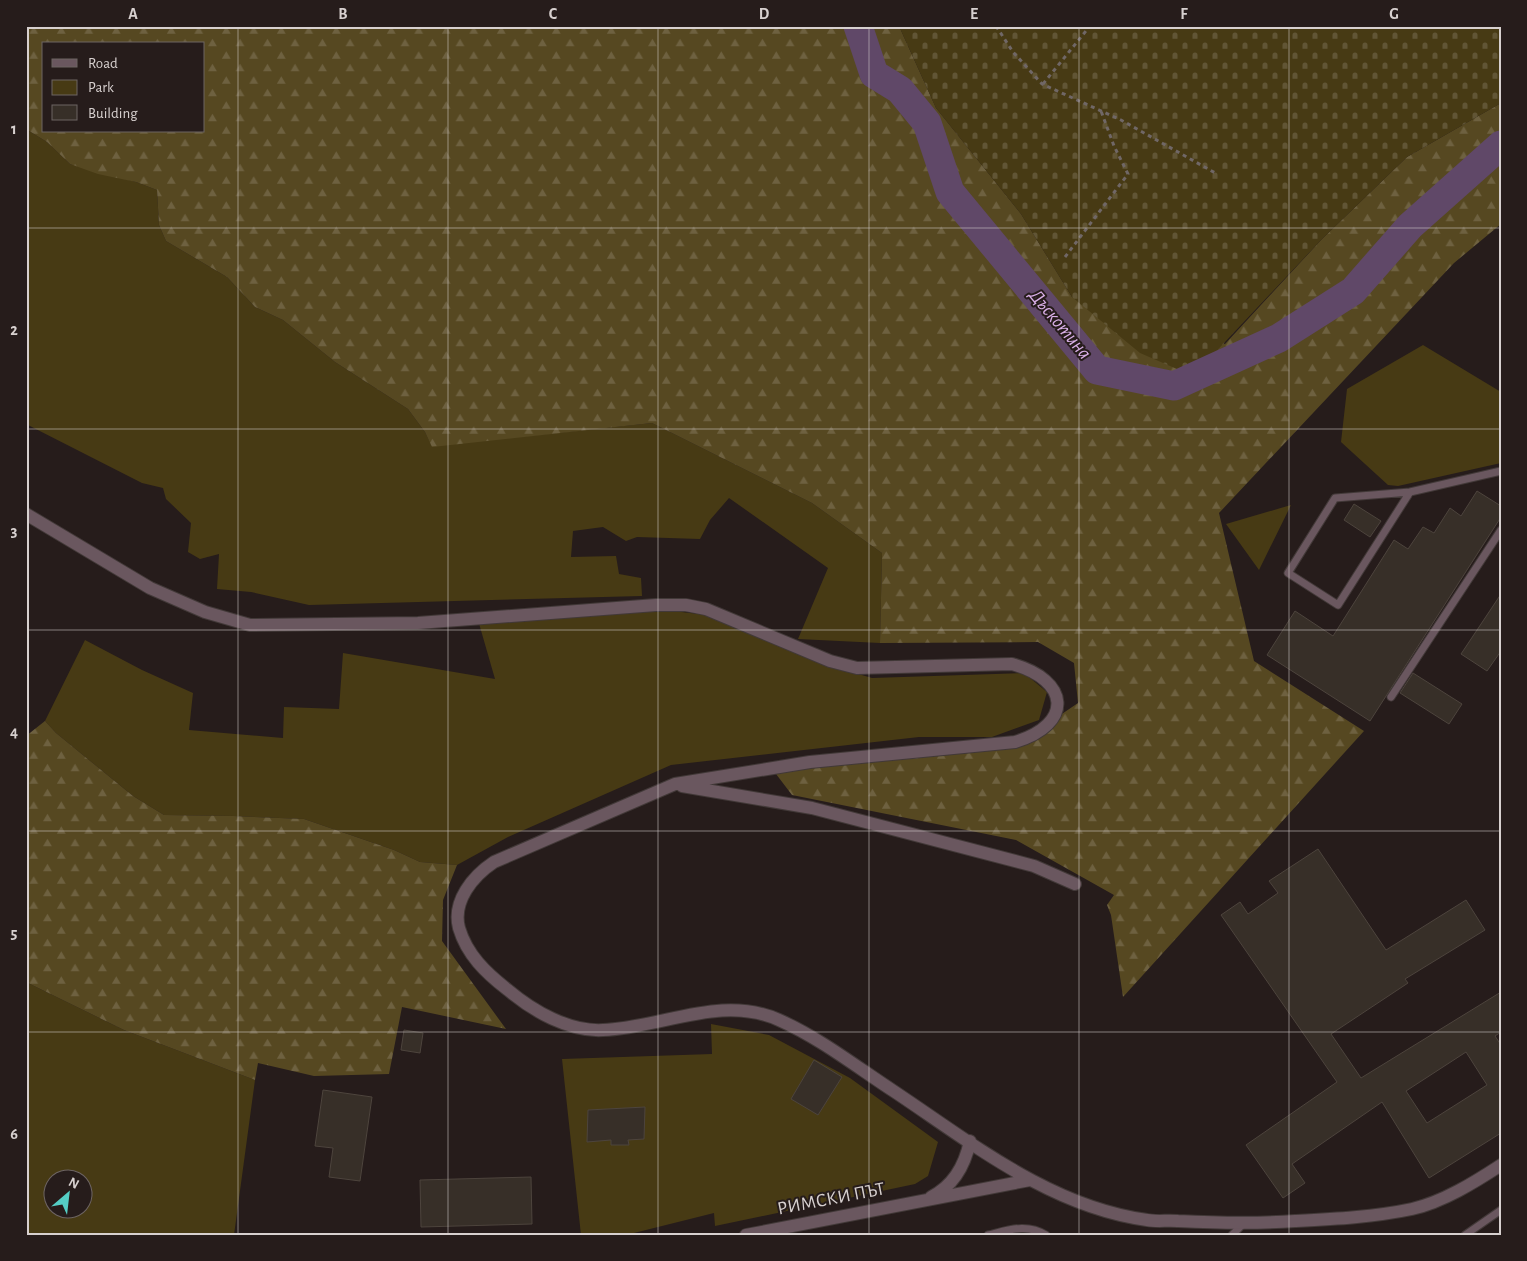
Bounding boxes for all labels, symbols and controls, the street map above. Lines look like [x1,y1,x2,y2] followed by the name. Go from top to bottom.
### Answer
[128,6,138,22] text: A
[338,6,348,22] text: B
[549,6,558,22] text: C
[759,6,770,22] text: D
[970,6,978,22] text: E
[1180,6,1188,22] text: F
[1389,6,1399,22] text: G
[42,42,205,132] legend
[88,56,118,71] text: Road
[88,80,114,95] text: Park
[88,106,138,121] text: Building
[11,121,17,137] text: 1
[1024,284,1095,363] water label: Дъскотина
[10,322,18,338] text: 2
[11,523,18,539] text: 3
[10,724,18,740] text: 4
[11,925,18,941] text: 5
[10,1126,18,1142] text: 6
[42,1168,92,1218] north arrow
[66,1175,81,1192] text: N
[776,1179,886,1219] street label: РИМСКИ ПЪТ

